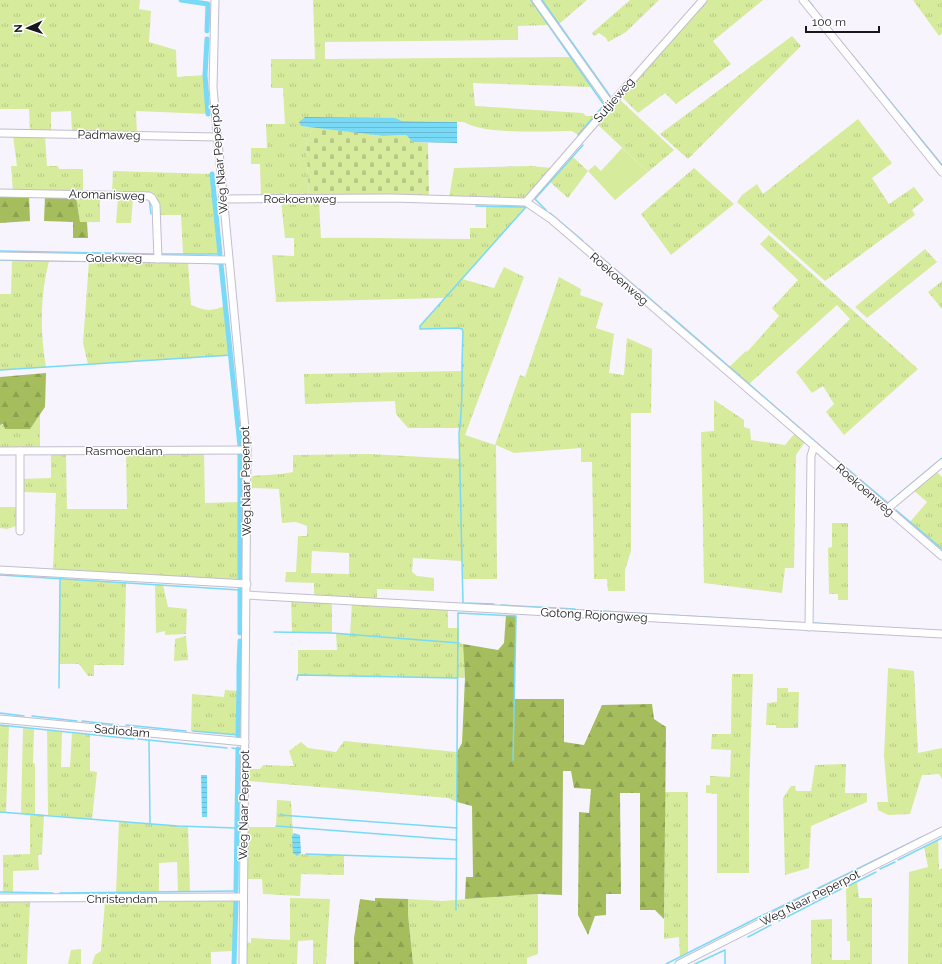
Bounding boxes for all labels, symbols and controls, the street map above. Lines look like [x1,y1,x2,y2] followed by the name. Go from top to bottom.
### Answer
[8,8,48,48] north arrow
[806,8,879,34] scale bar
[812,15,846,29] text: 100 m
[12,24,25,33] text: N
[591,75,637,125] street label: Sutjieweg
[207,104,231,214] street label: Weg Naar Peperpot
[77,127,141,143] street label: Padmaweg
[69,187,145,203] street label: Aromanisweg
[264,192,336,206] street label: Roekoenweg
[587,250,651,308] street label: Roekoenweg
[86,251,142,265] street label: Golekweg
[238,426,254,536] street label: Weg Naar Peperpot
[85,444,163,458] street label: Rasmoendam
[833,461,897,519] street label: Roekoenweg
[540,605,648,625] street label: Gotong Rojongweg
[93,722,151,740] street label: Sadiodam
[236,750,252,860] street label: Weg Naar Peperpot
[758,867,862,929] street label: Weg Naar Peperpot
[87,892,157,906] street label: Christendam

